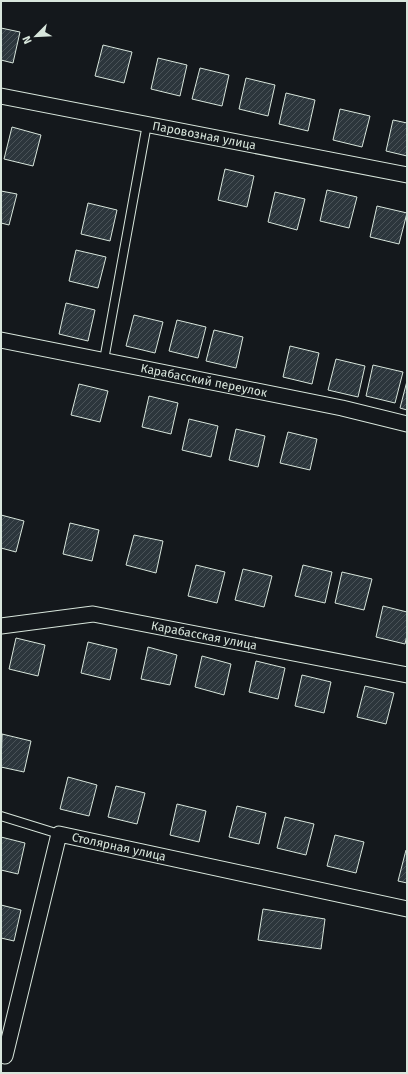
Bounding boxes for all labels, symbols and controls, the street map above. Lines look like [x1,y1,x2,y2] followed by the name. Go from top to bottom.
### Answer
[16,16,56,56] north arrow
[20,34,35,46] text: N
[151,119,257,152] street label: Паровозная улица
[140,361,269,400] street label: Карабасский переулок
[150,618,258,653] street label: Карабасская улица
[71,830,167,864] street label: Столярная улица

